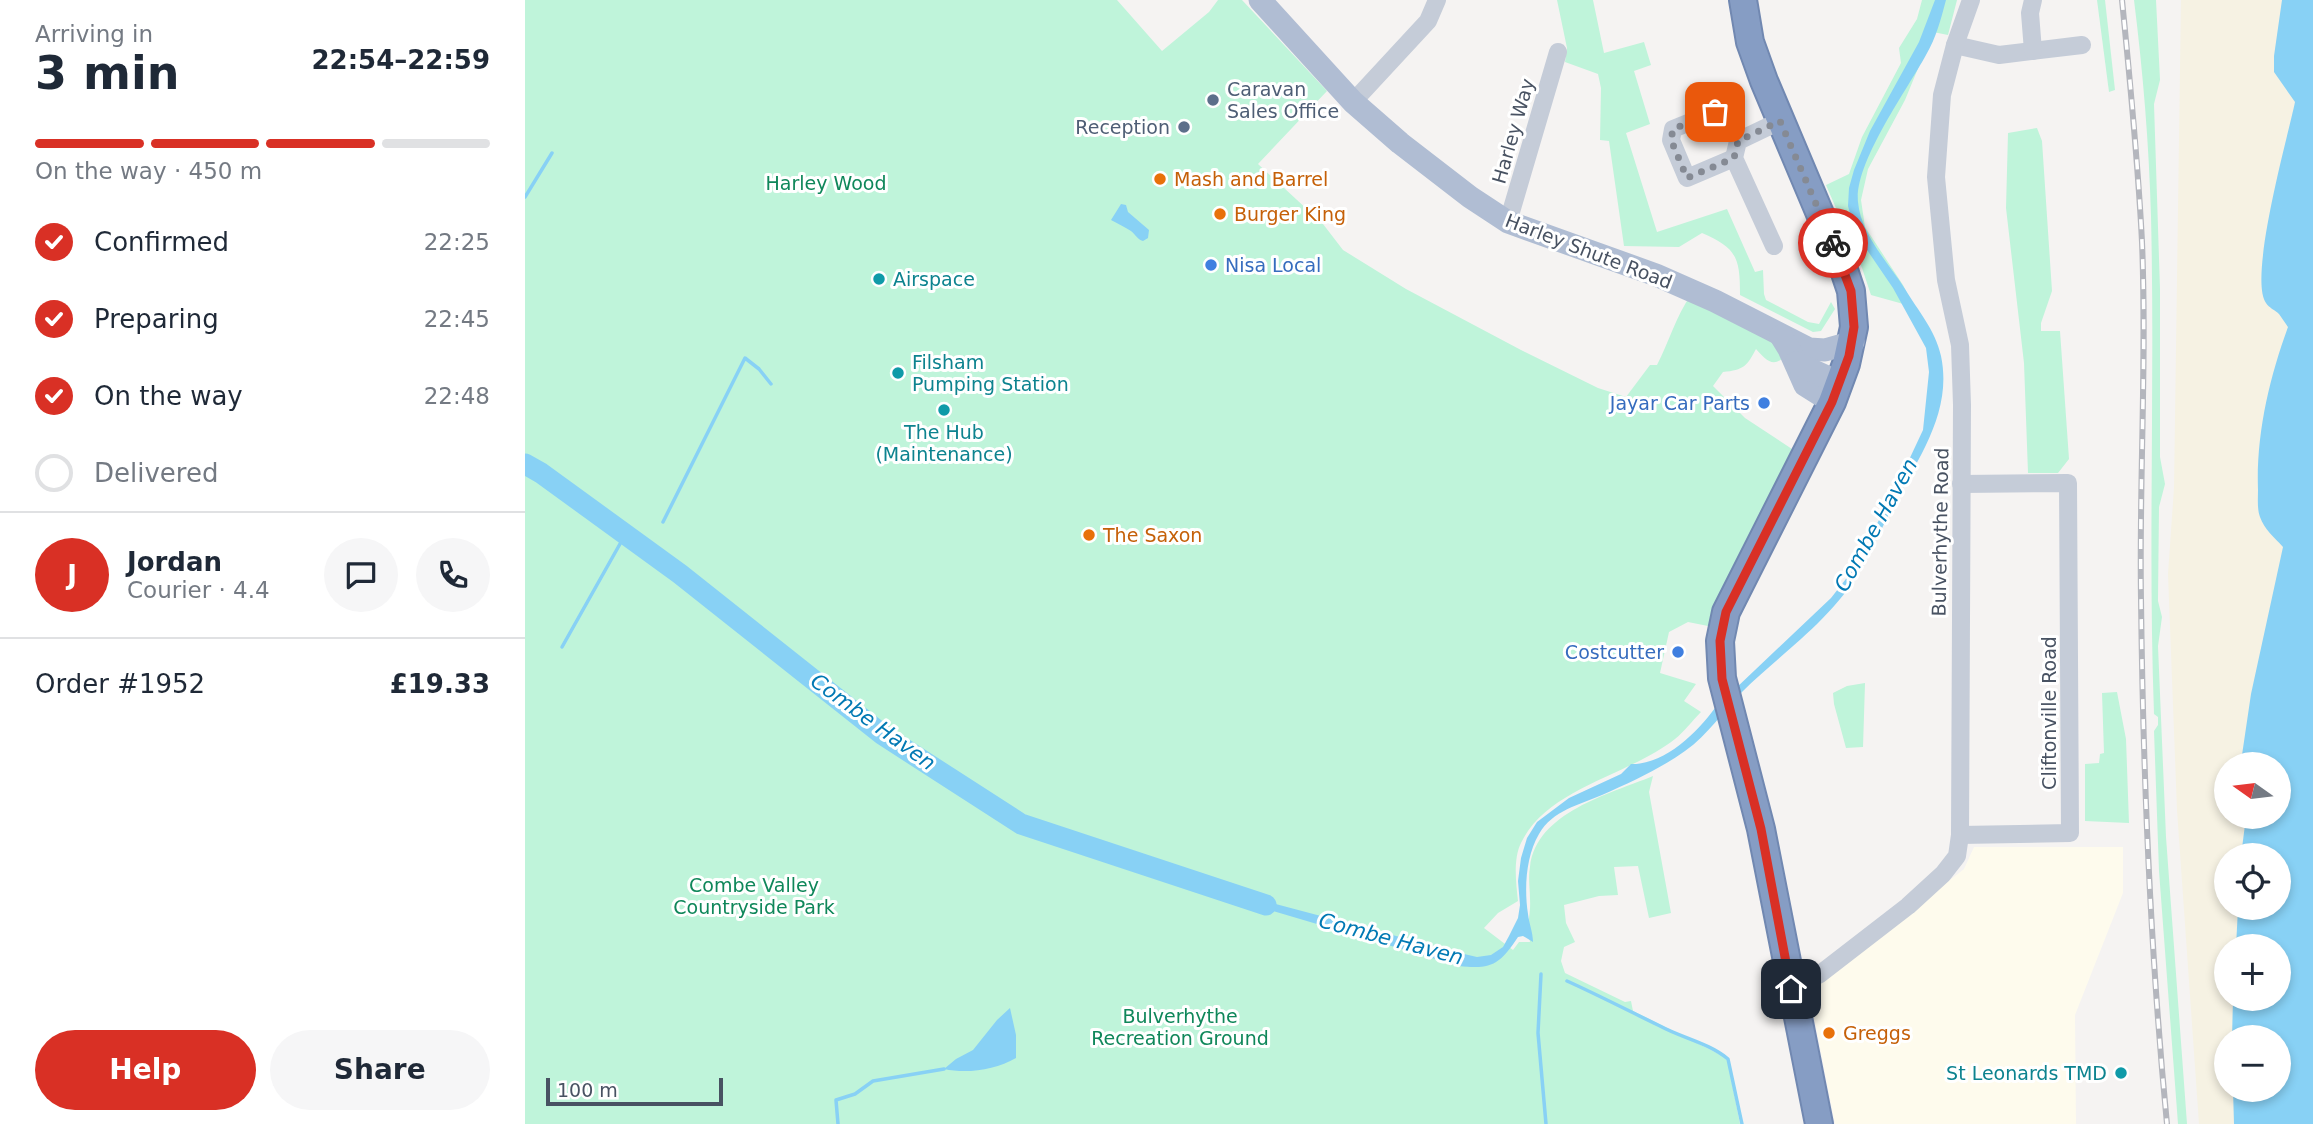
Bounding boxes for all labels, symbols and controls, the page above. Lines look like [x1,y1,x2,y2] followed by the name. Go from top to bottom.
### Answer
[35,21,153,47] text: Arriving in
[311,45,490,75] text: 22:54–22:59
[35,46,179,100] text: 3 min
[1487,76,1539,186] street label: Harley Way
[1227,78,1339,122] place label: Caravan Sales Office
[1685,82,1745,142] pin
[1205,92,1221,108] marker: Caravan Sales Office
[1696,93,1734,131] icon: bag
[1075,116,1170,138] place label: Reception
[1176,119,1192,135] marker: Reception
[35,158,262,184] text: On the way · 450 m
[1174,168,1328,190] place label: Mash and Barrel
[1152,171,1168,187] marker: Mash and Barrel
[766,172,886,194] park label: Harley Wood
[1234,203,1346,225] place label: Burger King
[1212,206,1228,222] marker: Burger King
[1798,208,1868,278] courier
[1502,209,1676,293] street label: Harley Shute Road
[35,223,73,261] icon: check
[1814,224,1852,262] icon: bike
[94,227,229,257] text: Confirmed
[424,229,490,255] text: 22:25
[1225,254,1321,276] place label: Nisa Local
[1203,257,1219,273] marker: Nisa Local
[893,268,975,290] place label: Airspace
[871,271,887,287] marker: Airspace
[35,300,73,338] icon: check
[94,304,219,334] text: Preparing
[424,306,490,332] text: 22:45
[912,351,1069,395] place label: Filsham Pumping Station
[890,365,906,381] marker: Filsham Pumping Station
[35,377,73,415] icon: check
[94,381,243,411] text: On the way
[424,383,490,409] text: 22:48
[1609,392,1750,414] place label: Jayar Car Parts
[1756,395,1772,411] marker: Jayar Car Parts
[936,402,952,418] marker: The Hub (Maintenance)
[875,421,1013,465] place label: The Hub (Maintenance)
[1928,447,1952,617] street label: Bulverhythe Road
[1830,454,1922,596] water label: Combe Haven
[94,458,218,488] text: Delivered
[1102,524,1202,546] place label: The Saxon
[1081,527,1097,543] marker: The Saxon
[324,538,398,612] button: chat
[416,538,490,612] button: phone
[127,547,222,577] text: Jordan
[67,560,77,590] text: J
[127,577,270,603] text: Courier · 4.4
[2038,636,2060,790] street label: Cliftonville Road
[1565,641,1664,663] place label: Costcutter
[1670,644,1686,660] marker: Costcutter
[35,669,205,699] text: Order #1952
[390,669,490,699] text: £19.33
[806,669,940,775] water label: Combe Haven
[2214,752,2291,830] north arrow
[2214,752,2291,1102] map controls
[2214,843,2291,920] button: locate
[673,874,835,918] park label: Combe Valley Countryside Park
[1316,908,1466,970] water label: Combe Haven
[2214,934,2291,1011] button: +
[1761,959,1821,1019] pin
[1772,970,1810,1008] icon: home
[1091,1005,1269,1049] park label: Bulverhythe Recreation Ground
[1843,1022,1911,1044] place label: Greggs
[1821,1025,1837,1041] marker: Greggs
[2214,1025,2291,1102] button: −
[35,1030,256,1110] button: Help
[270,1030,490,1110] button: Share
[1946,1062,2107,1084] place label: St Leonards TMD
[2113,1065,2129,1081] marker: St Leonards TMD
[546,1075,723,1107] scale bar
[557,1079,618,1101] text: 100 m

